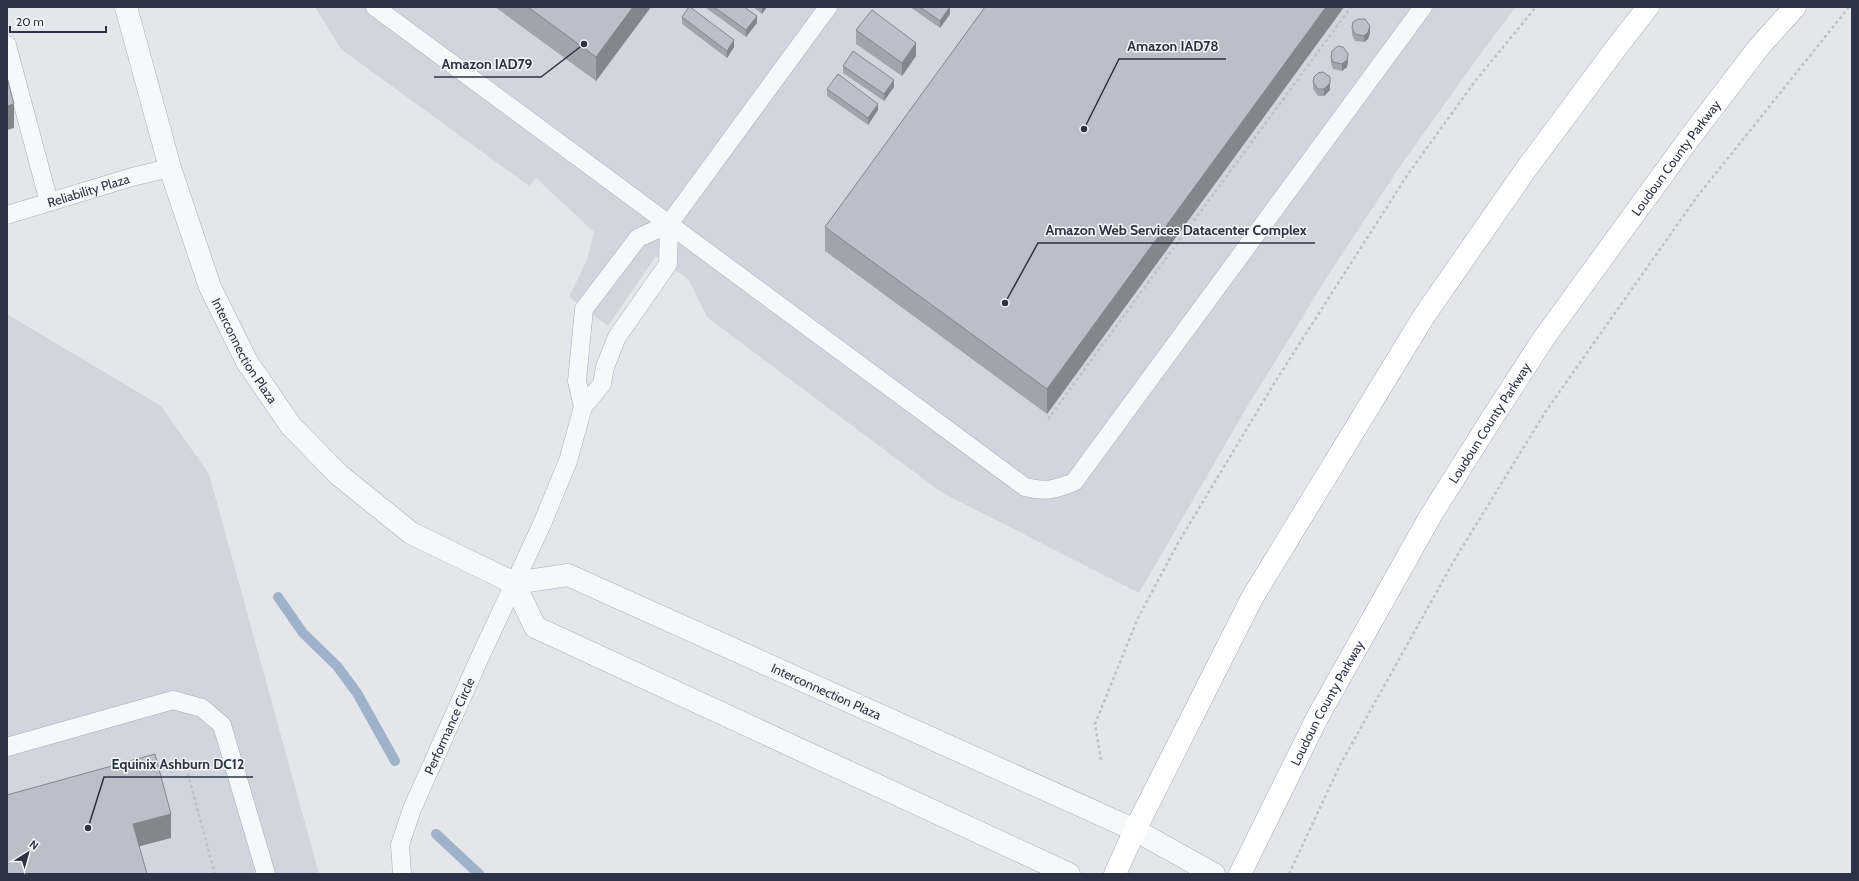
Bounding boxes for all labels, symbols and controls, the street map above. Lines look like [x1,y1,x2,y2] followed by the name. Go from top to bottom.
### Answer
[10,8,106,34] scale bar
[16,14,44,29] text: 20 m
[1119,33,1226,59] callout: Amazon IAD78
[1127,37,1219,55] text: Amazon IAD78
[434,51,541,77] callout: Amazon IAD79
[442,55,533,73] text: Amazon IAD79
[1628,96,1724,219] street label: Loudoun County Parkway
[45,170,132,210] street label: Reliability Plaza
[1038,217,1315,243] callout: Amazon Web Services Datacenter Complex
[1045,221,1307,239] text: Amazon Web Services Datacenter Complex
[209,295,281,407] street label: Interconnection Plaza
[1445,359,1534,486] street label: Loudoun County Parkway
[1287,637,1367,768] street label: Loudoun County Parkway
[769,659,884,723] street label: Interconnection Plaza
[421,675,478,777] street label: Performance Circle
[104,751,253,777] callout: Equinix Ashburn DC12
[112,755,244,773] text: Equinix Ashburn DC12
[8,833,48,873] north arrow
[27,837,41,853] text: N

